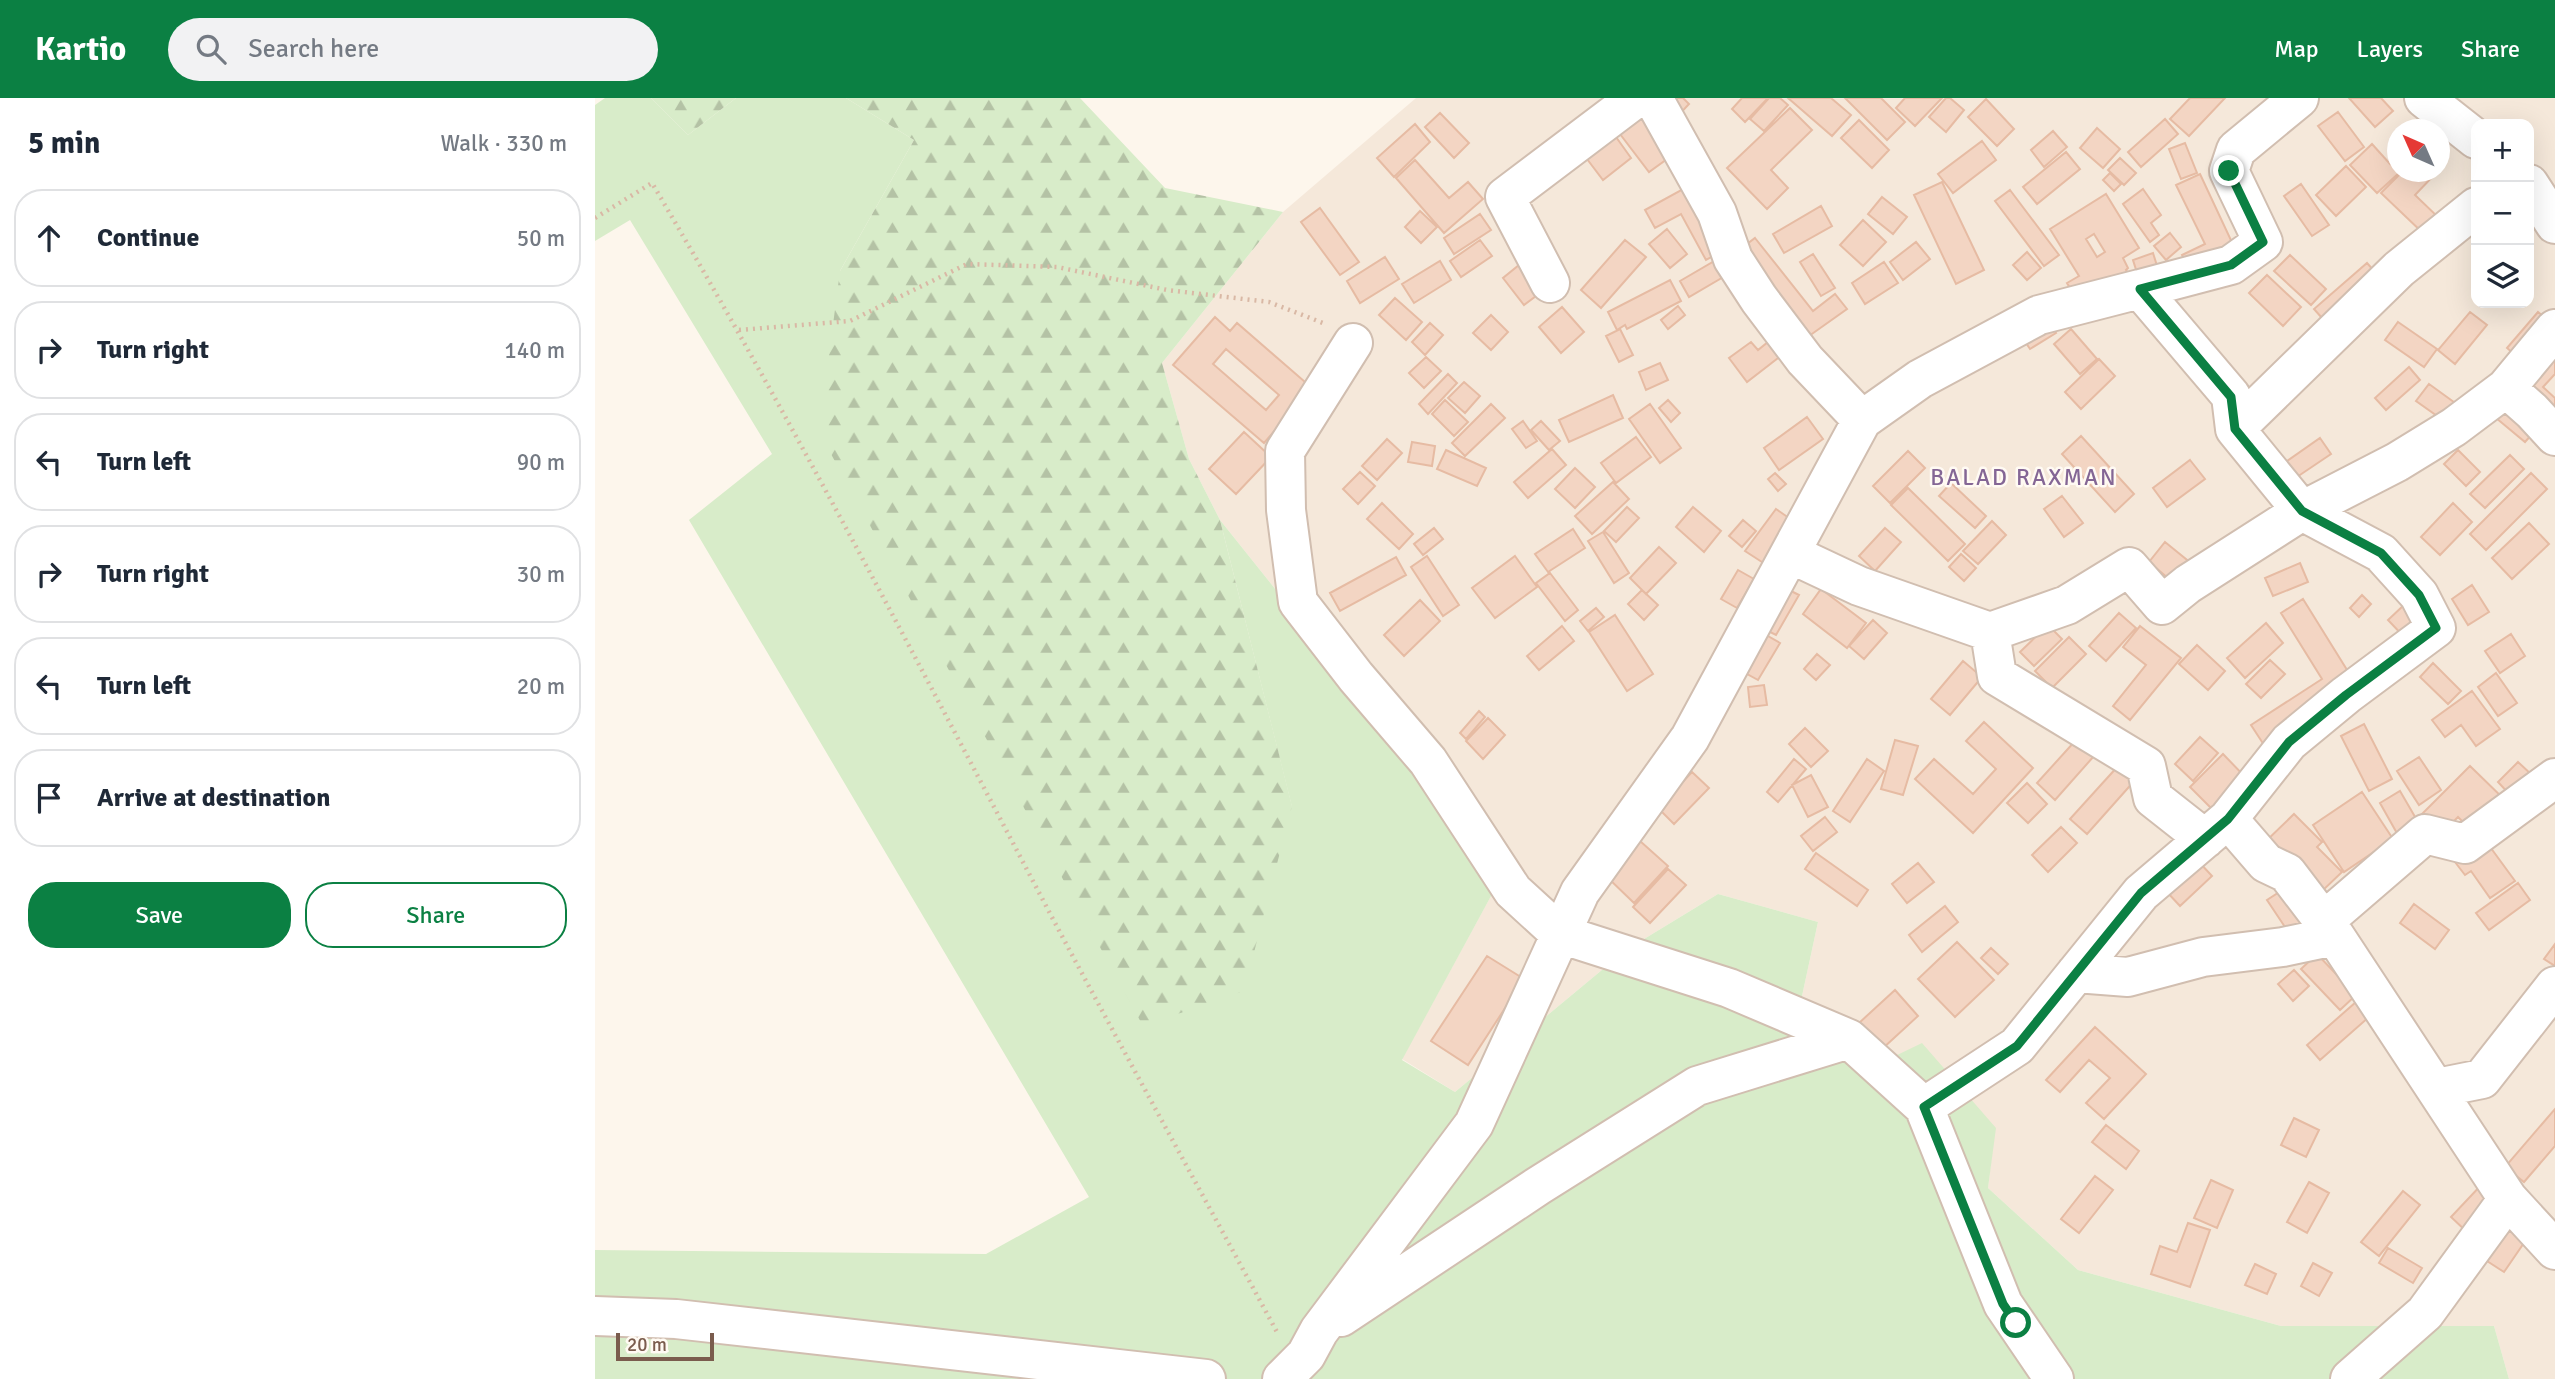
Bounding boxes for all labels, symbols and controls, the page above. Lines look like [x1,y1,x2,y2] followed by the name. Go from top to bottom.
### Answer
[168,18,658,81] search box
[35,29,126,70] text: Kartio
[192,30,230,68] icon: search
[248,33,379,65] text: Search here
[2274,34,2319,64] text: Map
[2357,34,2423,64] text: Layers
[2461,34,2520,64] text: Share
[2387,119,2450,182] north arrow
[2471,119,2534,308] map controls
[2471,119,2534,182] button: +
[28,125,100,162] text: 5 min
[441,129,567,158] text: Walk · 330 m
[2213,155,2244,186] route end
[2471,182,2534,245] button: −
[30,219,68,257] icon: ahead
[97,222,199,254] text: Continue
[517,224,565,253] text: 50 m
[2471,245,2534,308] button: layers
[30,331,68,369] icon: right
[97,334,209,366] text: Turn right
[504,336,565,365] text: 140 m
[30,443,68,481] icon: left
[97,446,191,478] text: Turn left
[517,448,565,477] text: 90 m
[1930,463,2118,492] district label: BALAD RAXMAN
[30,555,68,593] icon: right
[97,558,209,590] text: Turn right
[517,560,565,589] text: 30 m
[30,667,68,705] icon: left
[97,670,191,702] text: Turn left
[517,672,565,701] text: 20 m
[30,779,68,817] icon: arrive
[97,782,330,814] text: Arrive at destination
[28,882,291,948] button: Save
[305,882,567,948] button: Share
[2000,1307,2031,1338] route start
[616,1330,714,1362] scale bar
[627,1333,667,1357] text: 20 m

